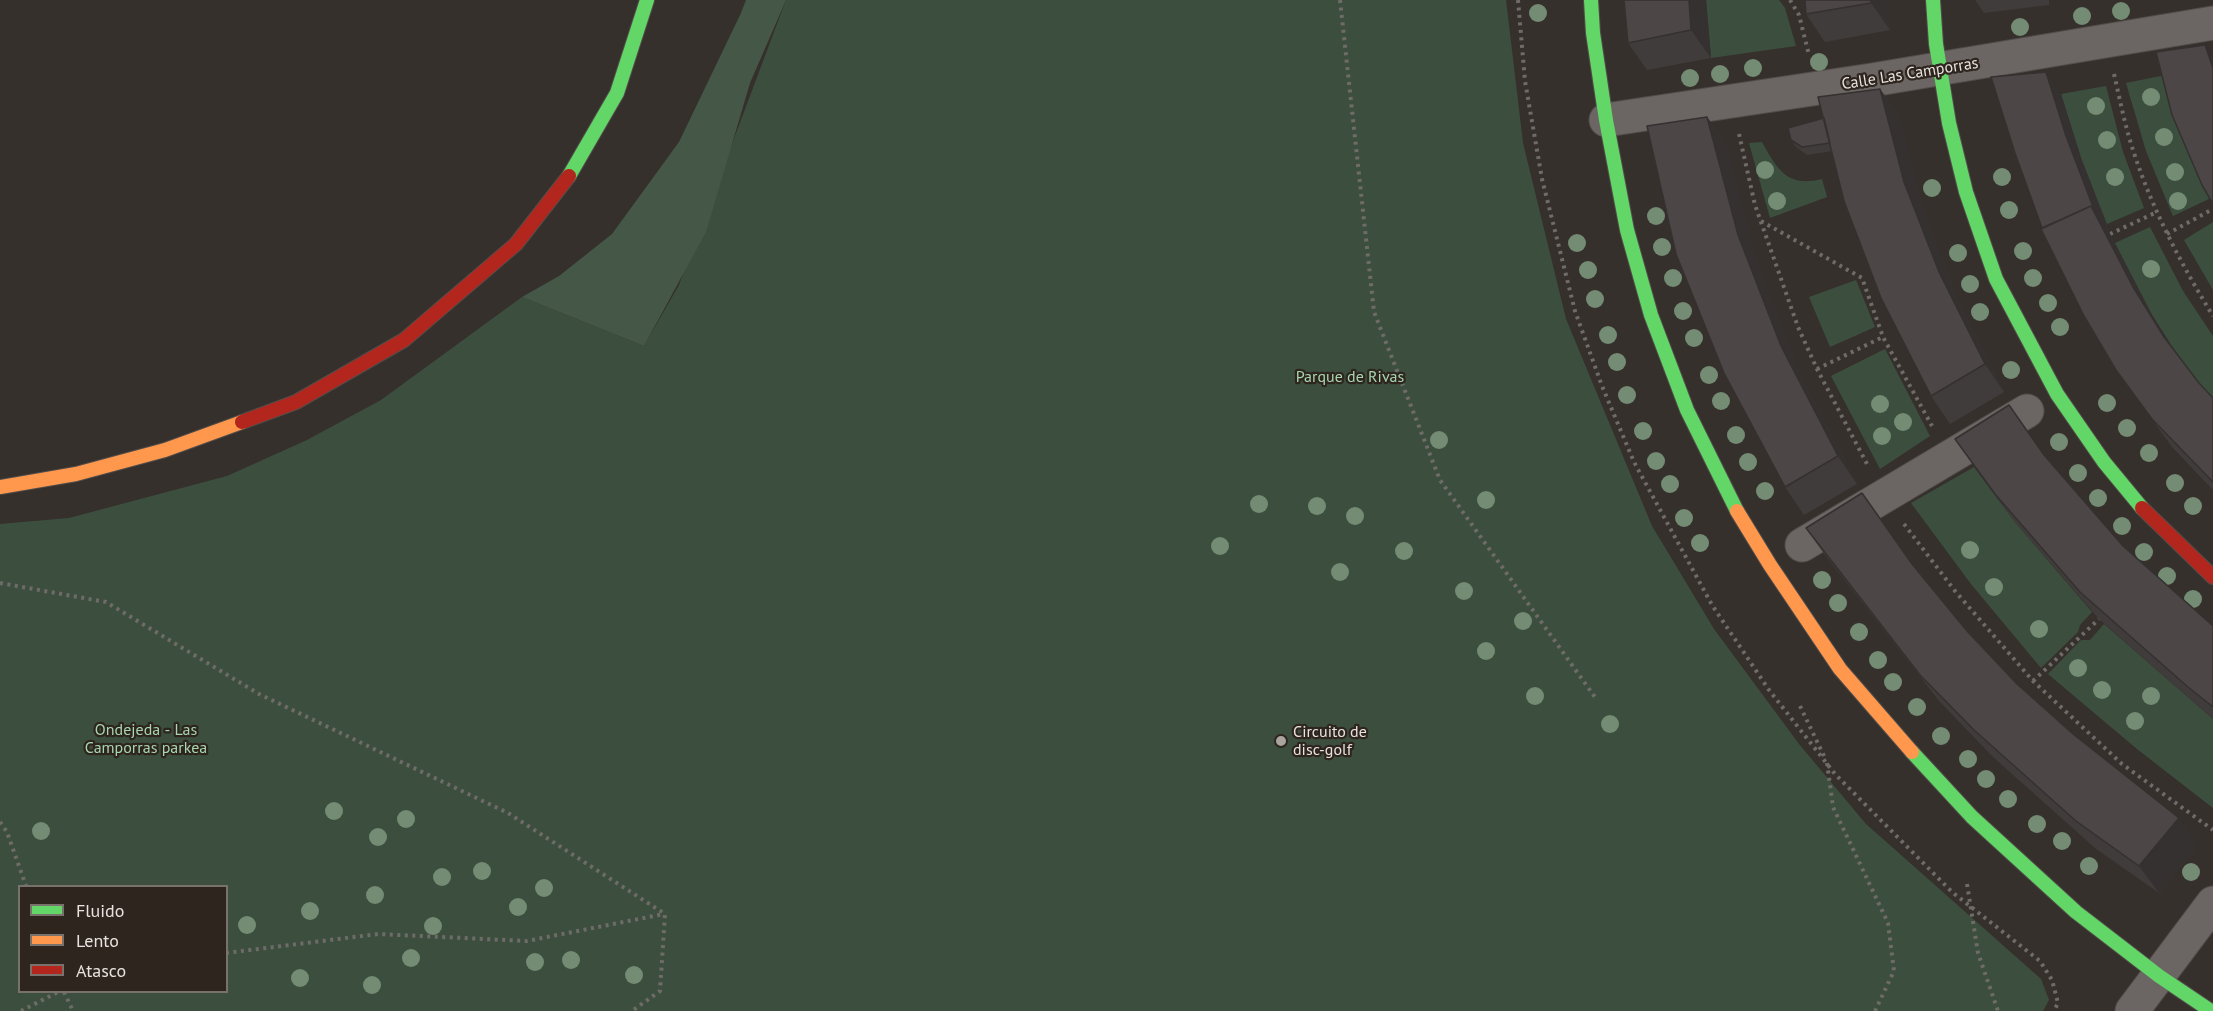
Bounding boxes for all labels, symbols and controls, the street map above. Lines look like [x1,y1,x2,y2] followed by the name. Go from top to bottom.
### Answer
[1840,54,1980,94] street label: Calle Las Camporras
[1296,367,1404,387] park label: Parque de Rivas
[85,720,207,758] park label: Ondejeda - Las Camporras parkea
[1293,722,1367,760] place label: Circuito de disc-golf
[1274,734,1288,748] marker: Circuito de disc-golf
[18,885,228,993] legend
[76,899,124,922] text: Fluido
[76,929,119,952] text: Lento
[76,959,126,982] text: Atasco

